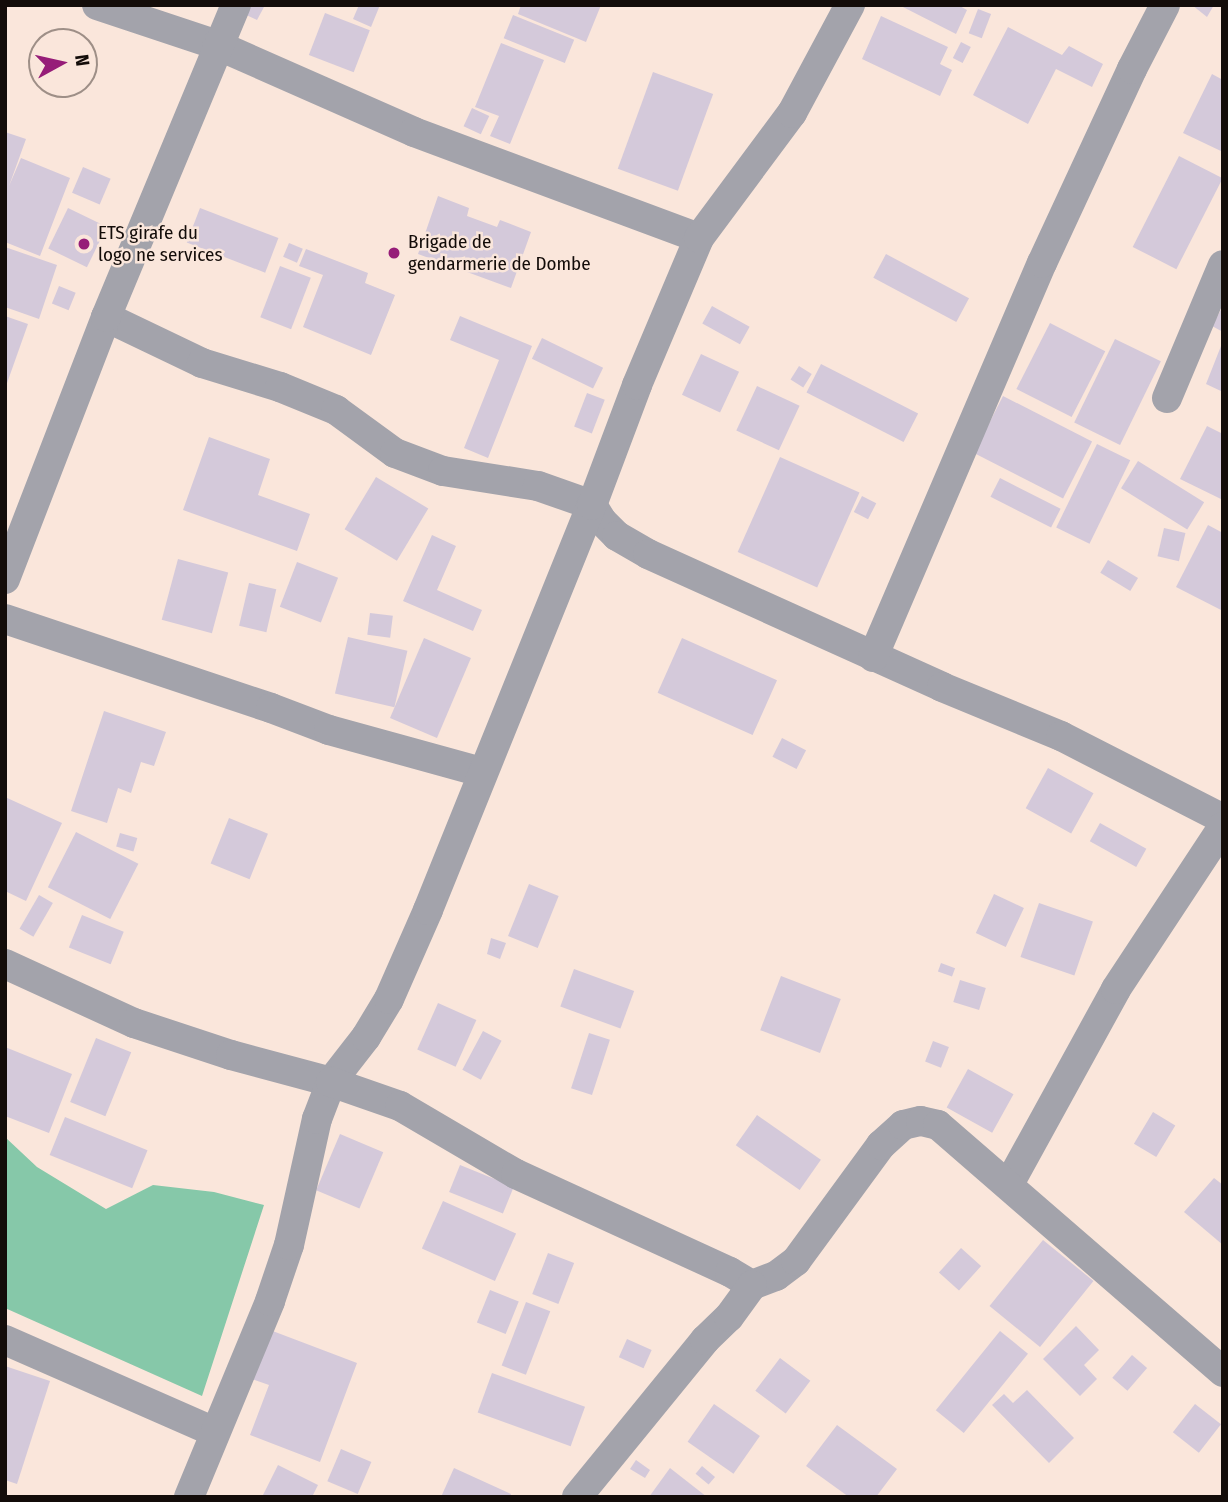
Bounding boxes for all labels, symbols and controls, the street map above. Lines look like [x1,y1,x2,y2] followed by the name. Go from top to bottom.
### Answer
[28,28,98,98] north arrow
[70,53,94,68] text: N
[98,222,223,266] place label: ETS girafe du logo ne services
[408,231,591,275] place label: Brigade de gendarmerie de Dombe
[76,236,92,252] marker: ETS girafe du logo ne services
[386,245,402,261] marker: Brigade de gendarmerie de Dombe

